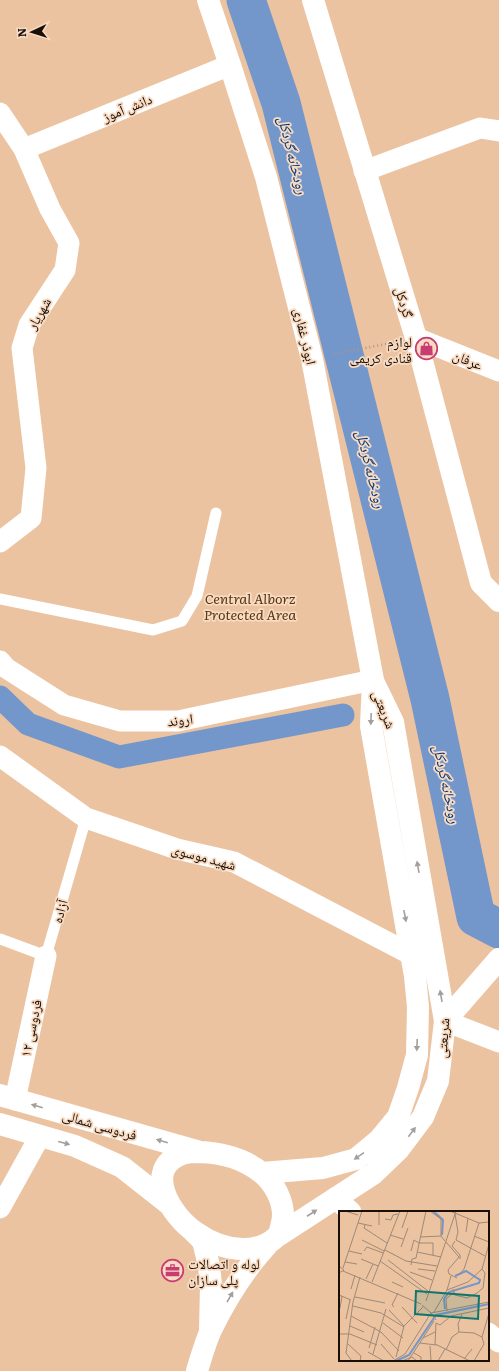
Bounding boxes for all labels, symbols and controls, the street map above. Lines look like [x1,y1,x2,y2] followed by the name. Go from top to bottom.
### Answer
[12,12,52,52] north arrow
[13,28,29,38] text: N
[98,88,155,126] street label: دانش آموز
[273,114,315,197] water label: رودخانه گردکل
[391,284,419,320] street label: گردکل
[20,293,55,334] street label: شهریار
[290,306,322,366] street label: ابوذر غفاری
[350,331,412,367] place label: لوازم قنادی کریمی
[414,336,440,362] shop icon: لوازم قنادی کریمی
[450,344,486,374] street label: عرفان
[351,428,393,511] water label: رودخانه گردکل
[204,588,296,624] park label: Central Alborz Protected Area
[368,687,402,731] street label: شریعتی
[166,708,194,730] street label: اروند
[368,713,374,726] one-way arrow
[428,743,468,826] water label: رودخانه گردکل
[169,838,239,874] street label: شهید موسوی
[415,861,421,874] one-way arrow
[46,896,72,925] street label: آزاده
[402,910,408,923] one-way arrow
[437,989,443,1002] one-way arrow
[14,997,46,1058] street label: فردوسی ۱۲
[431,1017,453,1059] street label: شریعتی
[414,1039,420,1052] one-way arrow
[31,1103,43,1109] one-way arrow
[60,1104,140,1144] street label: فردوسی شمالی
[408,1127,416,1137] one-way arrow
[156,1138,169,1144] one-way arrow
[58,1140,70,1146] one-way arrow
[354,1152,365,1160] one-way arrow
[306,1210,318,1217] one-way arrow
[339,1211,489,1361] inset map
[188,1253,260,1289] place label: لوله و اتصالات پلی سازان
[160,1258,186,1284] office icon: لوله و اتصالات پلی سازان
[226,1291,233,1303] one-way arrow

